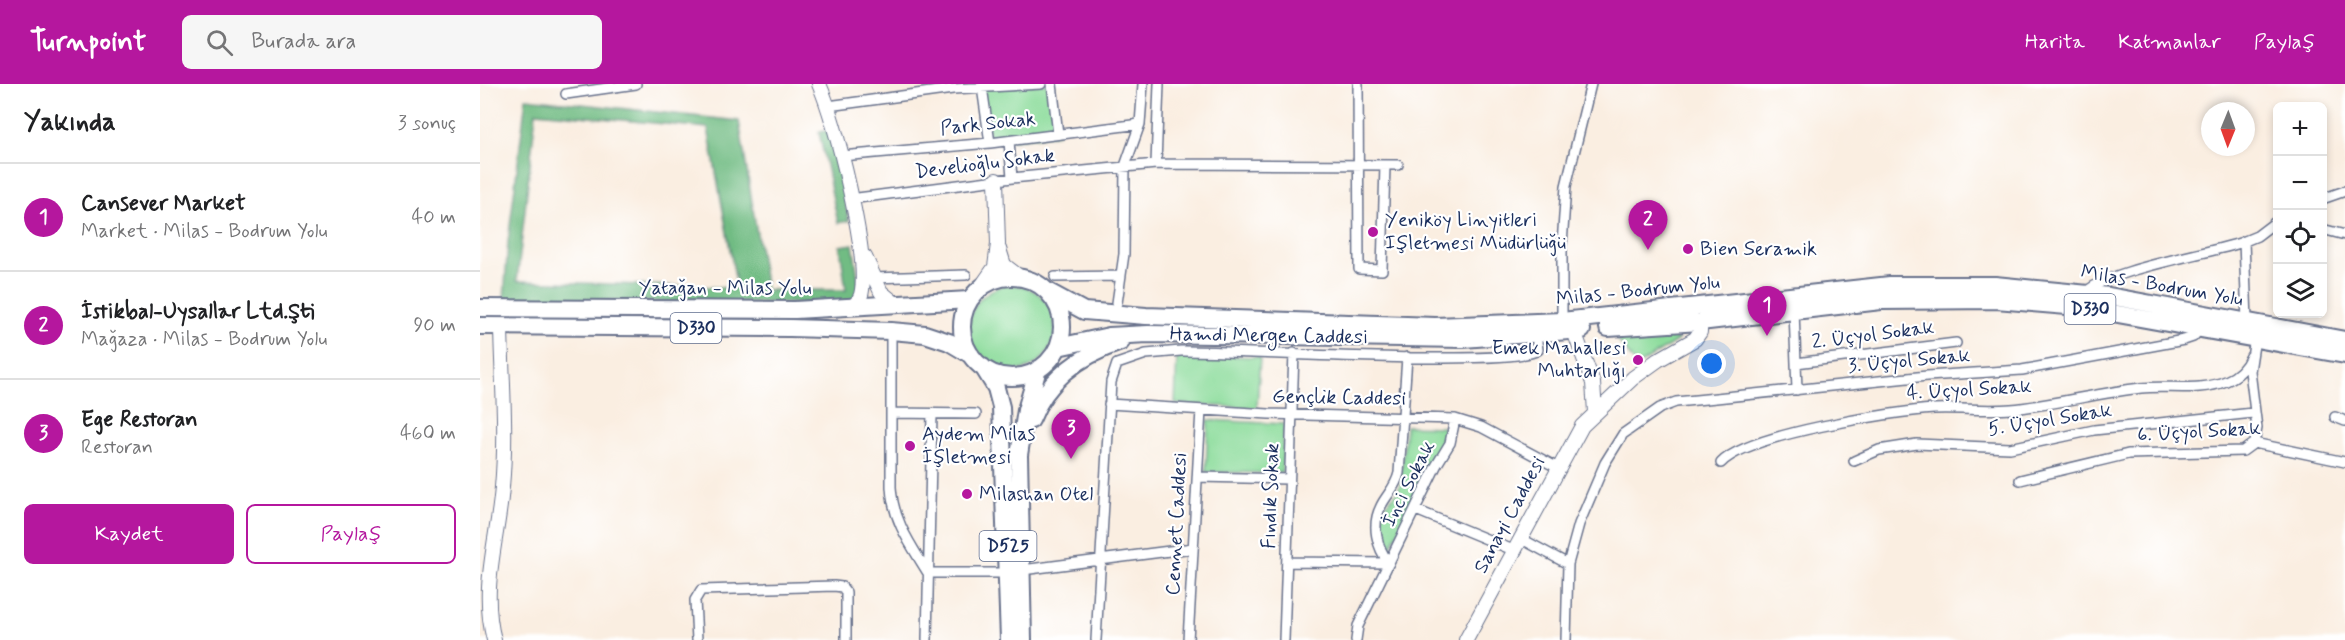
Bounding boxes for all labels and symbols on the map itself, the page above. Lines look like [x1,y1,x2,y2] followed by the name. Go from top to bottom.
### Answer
[2201,102,2255,156] north arrow
[939,106,1037,142] street label: Park Sokak
[914,142,1056,186] street label: Develioğlu Sokak
[1628,200,1668,250] pin: 2
[1385,207,1566,257] place label: Yeniköy Linyitleri Işletmesi Müdürlüğü
[1366,225,1380,239] marker: Yeniköy Linyitleri Işletmesi Müdürlüğü
[1700,236,1817,263] place label: Bien Seramik
[1681,242,1695,256] marker: Bien Seramik
[2079,258,2245,314] street label: Milas - Bodrum Yolu
[1555,269,1721,313] street label: Milas - Bodrum Yolu
[639,275,811,302] street label: Yatağan - Milas Yolu
[1748,286,1786,336] pin: 1
[2064,294,2116,324] road number: D330
[670,313,722,343] road number: D330
[1810,314,1936,356] street label: 2. Üçyol Sokak
[1169,321,1369,352] street label: Hamdi Mergen Caddesi
[1492,335,1626,385] place label: Emek Mahallesi Muhtarlığı
[1847,342,1971,380] street label: 3. Üçyol Sokak
[1697,349,1726,378] your location
[1631,353,1645,367] marker: Emek Mahallesi Muhtarlığı
[1906,373,2032,407] street label: 4. Üçyol Sokak
[1272,383,1406,413] street label: Gençlik Caddesi
[1986,397,2114,443] street label: 5. Üçyol Sokak
[1052,410,1090,459] pin: 3
[2137,415,2261,449] street label: 6. Üçyol Sokak
[922,421,1035,471] place label: Aydem Milas İşletmesi
[1376,436,1442,532] street label: İnci Sokak
[903,439,917,453] marker: Aydem Milas İşletmesi
[1256,443,1286,549] street label: Fındık Sokak
[1160,452,1194,596] street label: Cennet Caddesi
[1468,452,1552,578] street label: Sanayi Caddesi
[979,481,1093,508] place label: Milashan Otel
[960,487,974,501] marker: Milashan Otel
[980,531,1036,561] road number: D525

